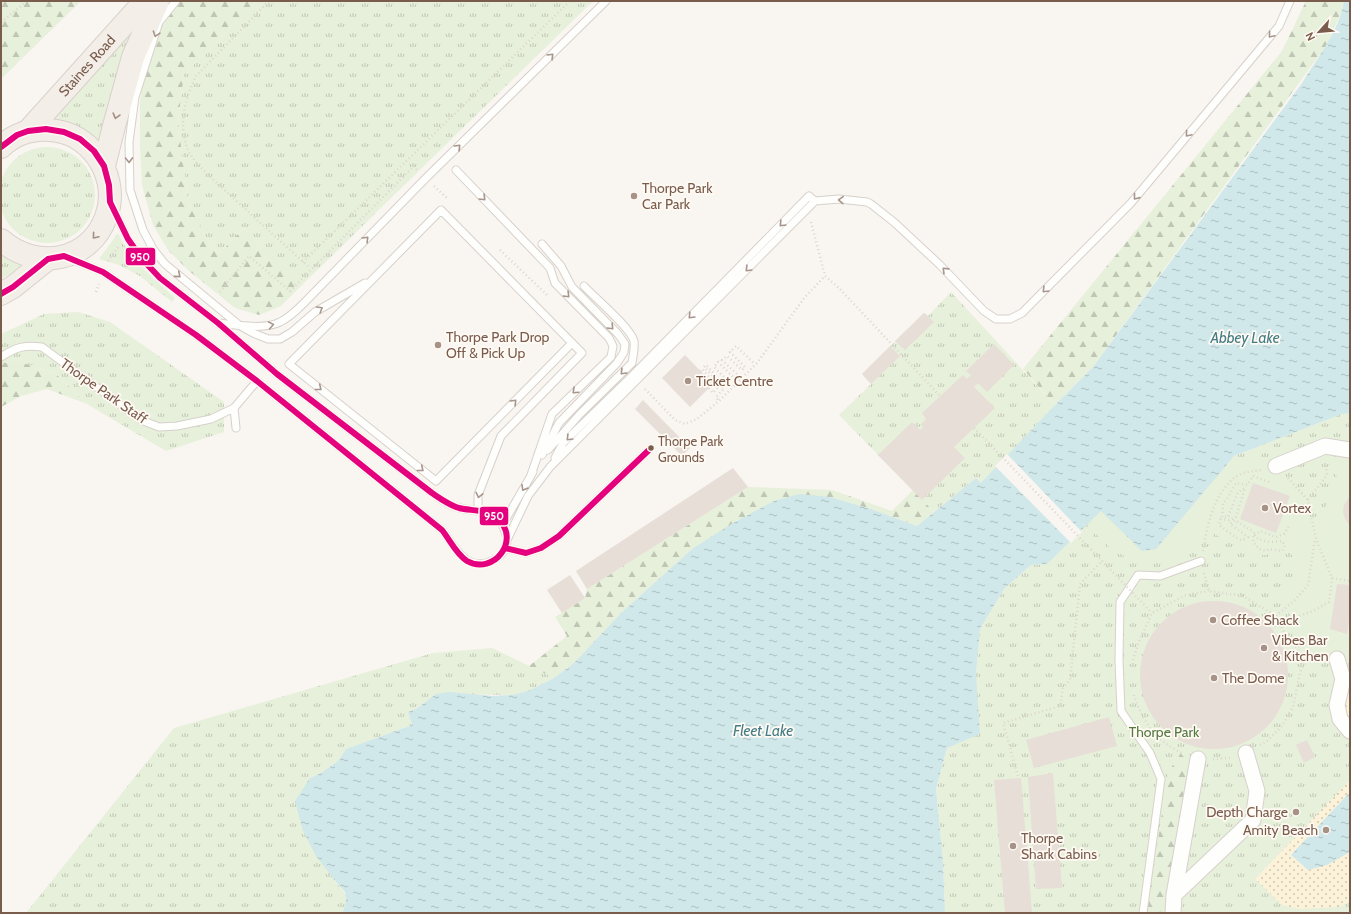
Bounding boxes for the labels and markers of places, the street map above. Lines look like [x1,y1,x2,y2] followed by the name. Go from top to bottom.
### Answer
[642,179,713,213] place label: Thorpe Park Car Park
[629,191,639,201] marker: Thorpe Park Car Park
[446,328,550,362] place label: Thorpe Park Drop Off & Pick Up
[433,340,443,350] marker: Thorpe Park Drop Off & Pick Up
[696,372,773,390] place label: Ticket Centre
[683,376,693,386] marker: Ticket Centre
[658,433,724,465] place label: Thorpe Park Grounds
[646,443,656,453] marker: Thorpe Park Grounds
[1273,499,1312,517] place label: Vortex
[1260,503,1270,513] marker: Vortex
[1221,611,1299,629] place label: Coffee Shack
[1208,615,1218,625] marker: Coffee Shack
[1272,631,1329,665] place label: Vibes Bar & Kitchen
[1259,643,1269,653] marker: Vibes Bar & Kitchen
[1222,669,1285,687] place label: The Dome
[1209,673,1219,683] marker: The Dome
[1206,803,1288,821] place label: Depth Charge
[1291,807,1301,817] marker: Depth Charge
[1243,821,1318,839] place label: Amity Beach
[1321,825,1331,835] marker: Amity Beach
[1021,829,1097,863] place label: Thorpe Shark Cabins
[1008,841,1018,851] marker: Thorpe Shark Cabins

